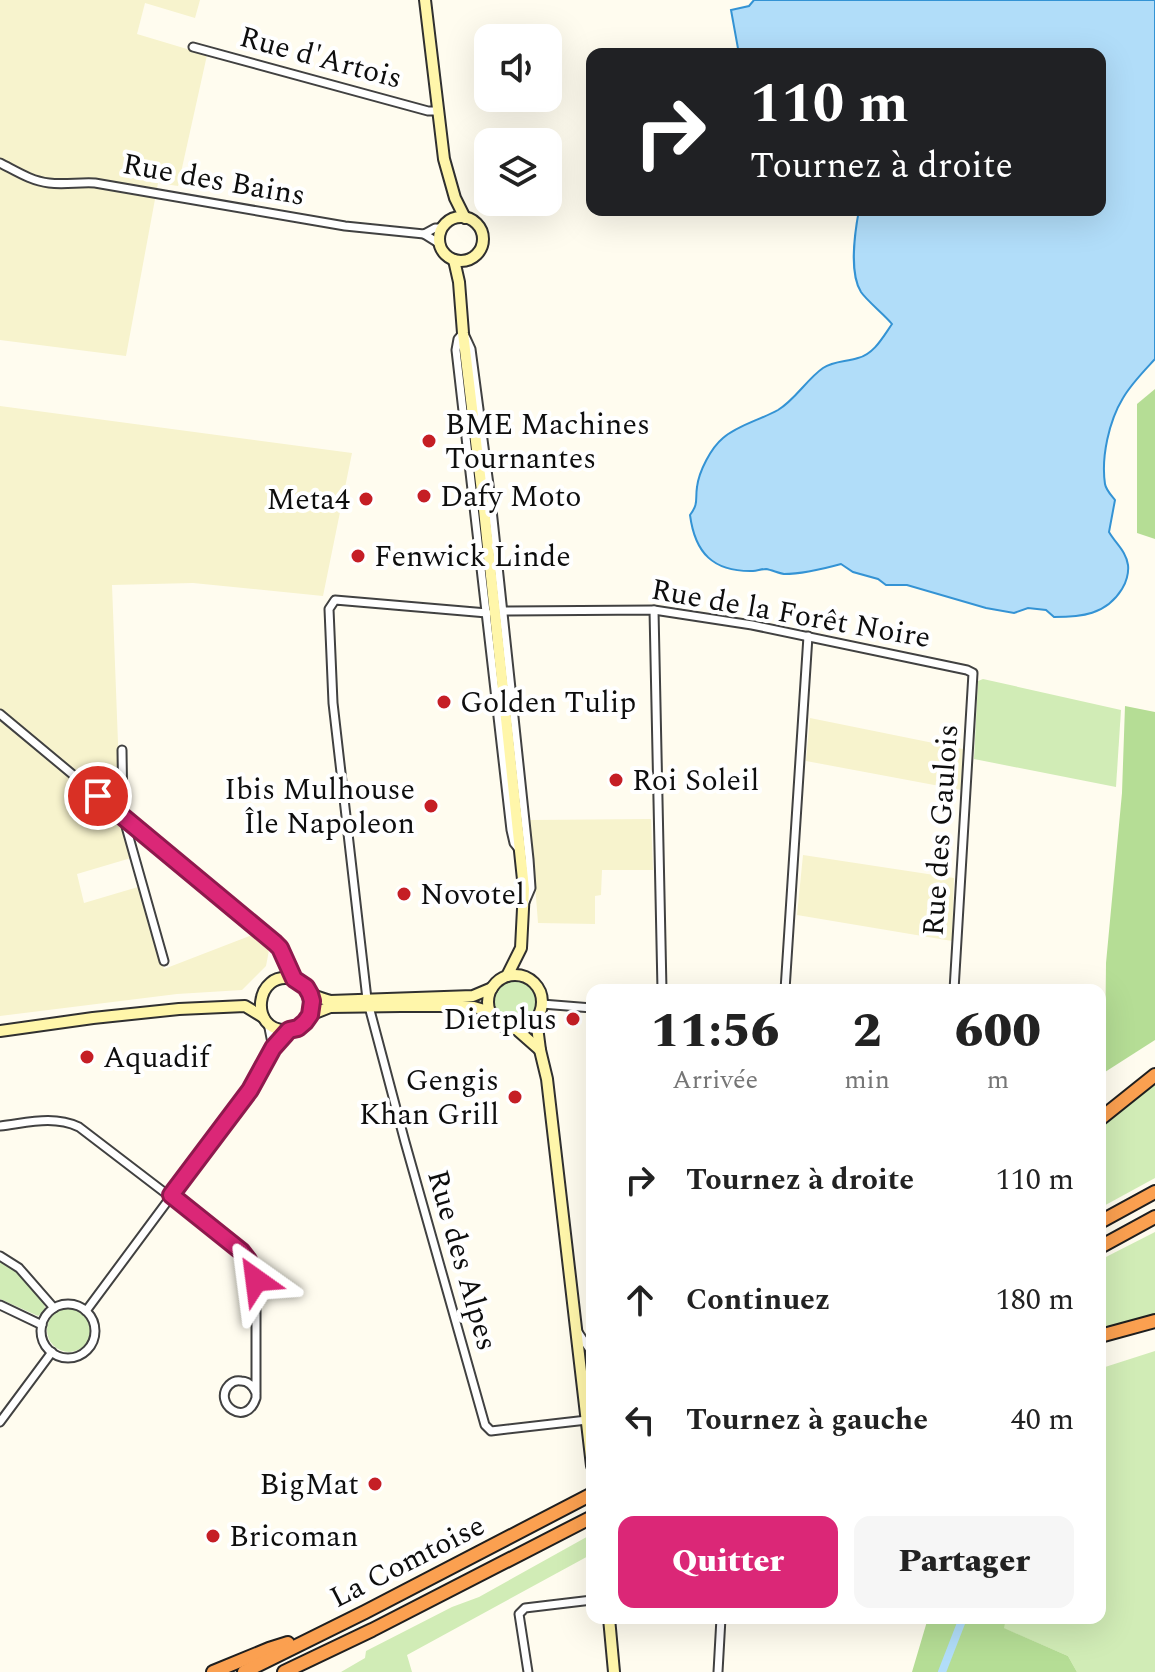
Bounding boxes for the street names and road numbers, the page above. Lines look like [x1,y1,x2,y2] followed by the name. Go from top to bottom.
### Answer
[234,14,407,102] street label: Rue d'Artois
[119,141,309,219] street label: Rue des Bains
[648,567,934,661] street label: Rue de la Forêt Noire
[911,723,971,938] street label: Rue des Gaulois
[414,1164,510,1356] street label: Rue des Alpes
[322,1503,493,1621] street label: La Comtoise

